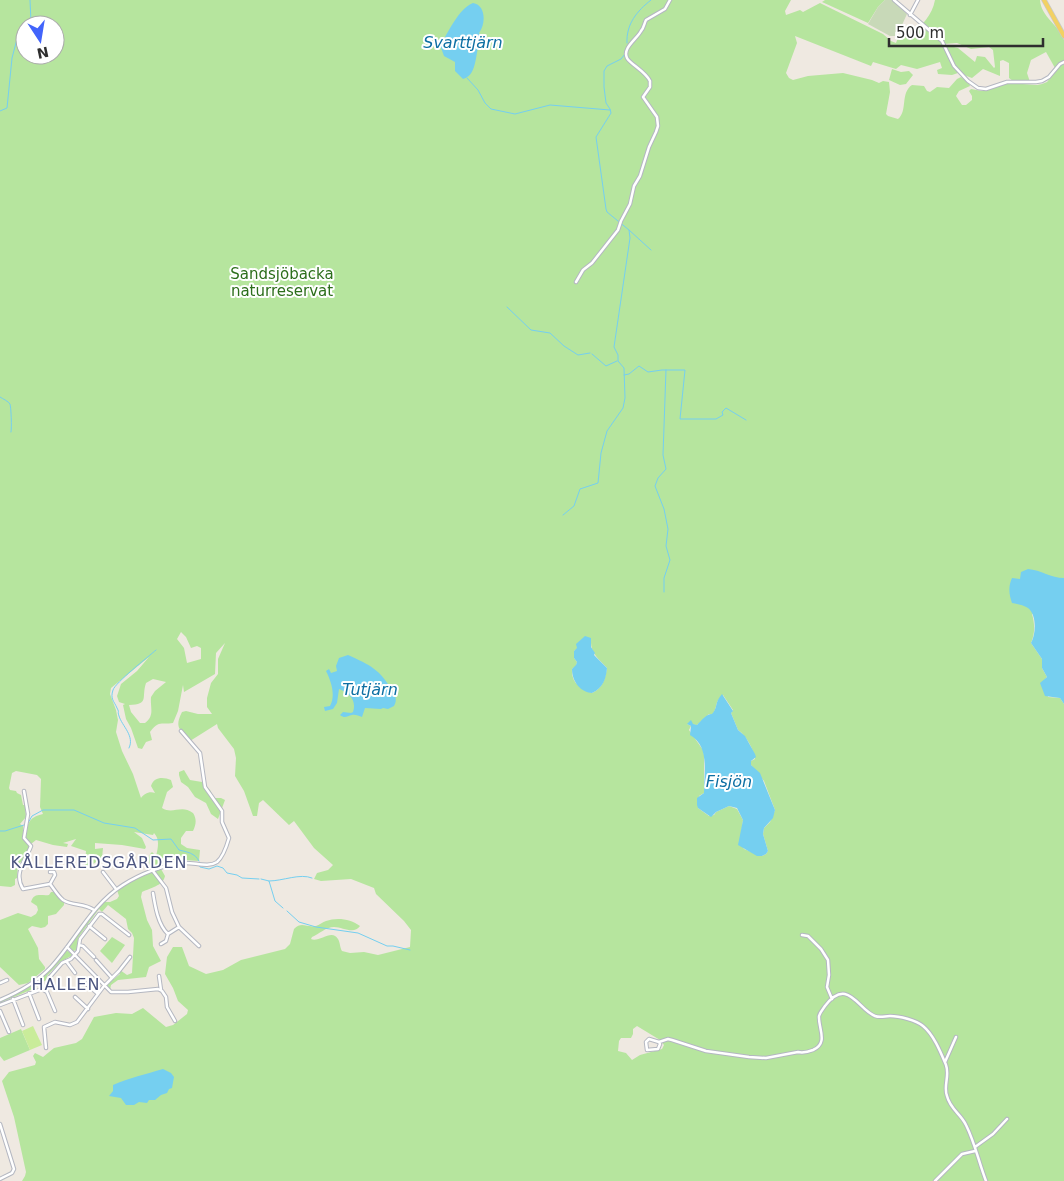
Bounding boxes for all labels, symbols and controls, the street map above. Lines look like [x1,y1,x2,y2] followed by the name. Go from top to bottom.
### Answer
[15,15,65,65] north arrow
[889,15,1043,47] scale bar
[896,24,944,42] text: 500 m
[423,33,503,52] water label: Svarttjärn
[35,44,50,62] text: N
[230,265,334,300] park label: Sandsjöbacka naturreservat
[342,680,398,699] water label: Tutjärn
[706,772,752,791] water label: Fisjön
[11,853,187,872] district label: KÅLLEREDSGÅRDEN
[32,975,100,994] district label: HALLEN

